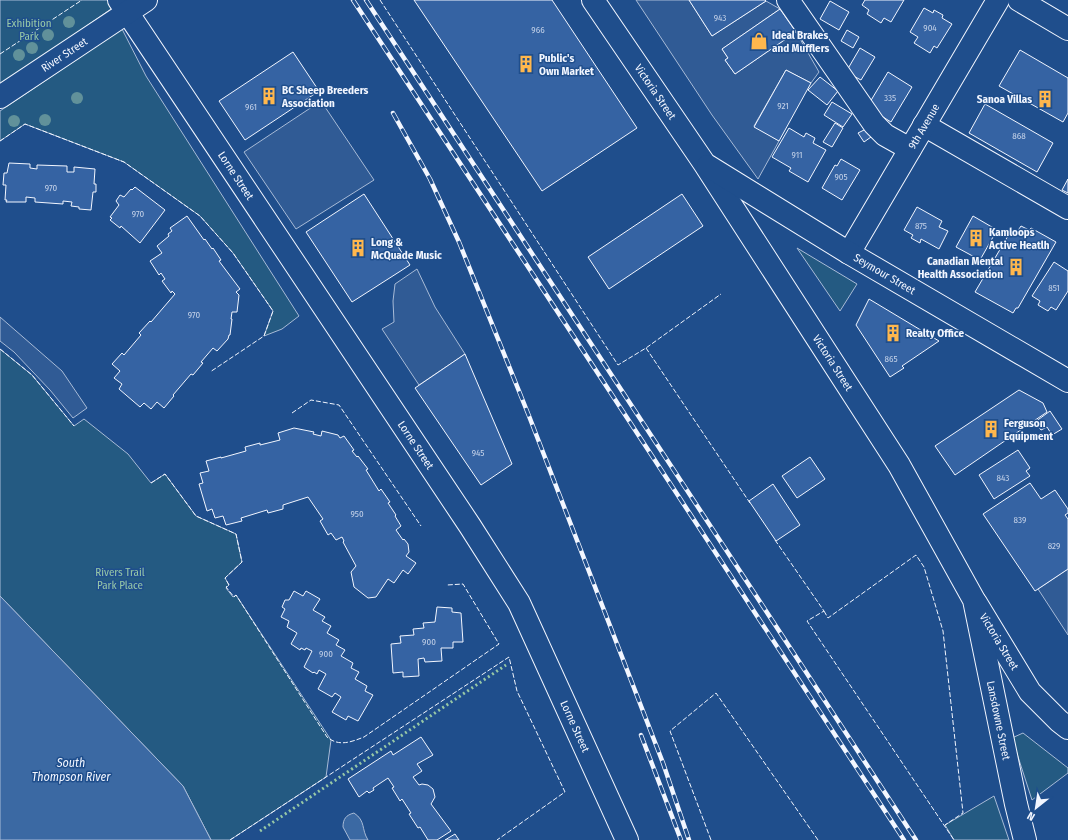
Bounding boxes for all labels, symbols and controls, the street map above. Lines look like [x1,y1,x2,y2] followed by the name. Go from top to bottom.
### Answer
[714,13,726,23] house number: 943
[6,17,52,43] park label: Exhibition Park
[923,23,937,33] house number: 904
[531,25,545,35] house number: 966
[772,29,830,55] place label: Ideal Brakes and Mufflers
[749,31,769,51] shop icon: Ideal Brakes and Mufflers
[39,34,90,74] street label: River Street
[539,52,594,78] place label: Public's Own Market
[516,54,536,74] building icon: Public's Own Market
[632,62,679,122] street label: Victoria Street
[281,84,369,110] place label: BC Sheep Breeders Association
[259,86,279,106] building icon: BC Sheep Breeders Association
[1035,89,1055,109] building icon: Sanoa Villas
[884,93,896,103] house number: 335
[977,93,1032,106] place label: Sanoa Villas
[777,101,789,111] house number: 921
[905,101,942,151] street label: 9th Avenue
[245,102,257,112] house number: 961
[1012,131,1026,141] house number: 868
[215,149,257,202] street label: Lorne Street
[791,150,803,160] house number: 911
[834,172,848,182] house number: 905
[45,183,58,193] house number: 970
[132,209,145,219] house number: 970
[915,221,927,231] house number: 875
[988,226,1050,252] place label: Kamloops Active Heatlh
[966,228,986,248] building icon: Kamloops Active Heatlh
[371,236,442,262] place label: Long & McQuade Music
[348,238,368,258] building icon: Long & McQuade Music
[851,251,918,297] street label: Seymour Street
[918,255,1004,281] place label: Canadian Mental Health Association
[1006,257,1026,277] building icon: Canadian Mental Health Association
[1048,283,1060,293] house number: 851
[188,310,201,320] house number: 970
[883,323,903,343] building icon: Realty Office
[906,327,964,340] place label: Realty Office
[810,332,856,394] street label: Victoria Street
[884,354,898,364] house number: 865
[1004,417,1053,443] place label: Ferguson Equipment
[395,418,437,472] street label: Lorne Street
[981,419,1001,439] building icon: Ferguson Equipment
[472,448,484,458] house number: 945
[997,473,1009,483] house number: 843
[350,509,364,519] house number: 950
[1014,515,1026,525] house number: 839
[1048,541,1060,551] house number: 829
[95,566,145,592] park label: Rivers Trail Park Place
[977,611,1022,673] street label: Victoria Street
[422,637,436,647] house number: 900
[319,649,333,659] house number: 900
[984,680,1013,761] street label: Lansdowne Street
[558,698,593,754] street label: Lorne Street
[32,756,111,784] water label: South Thompson River
[1016,788,1056,828] north arrow
[1025,809,1037,824] text: N

